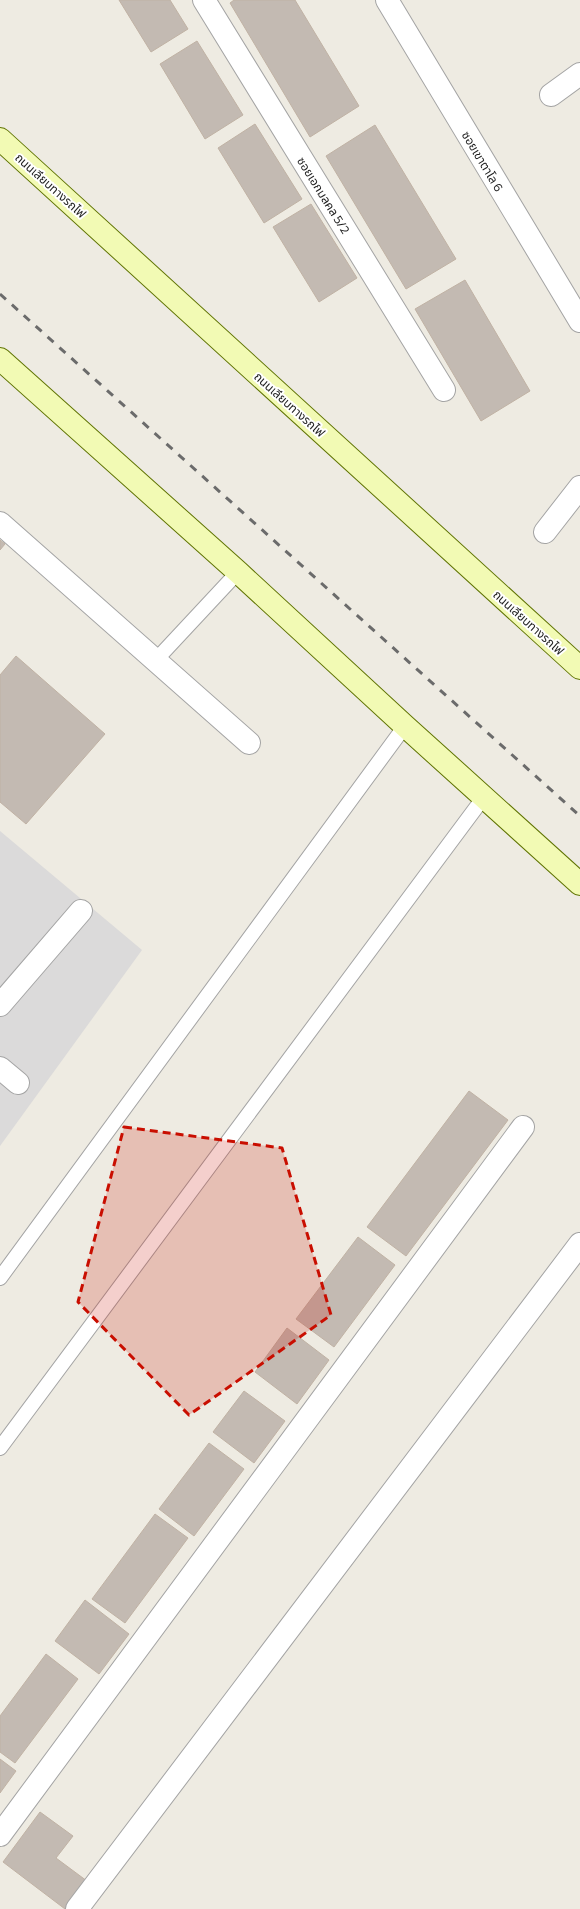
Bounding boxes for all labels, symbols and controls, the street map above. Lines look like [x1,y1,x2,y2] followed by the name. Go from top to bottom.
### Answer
[459,128,507,194] street label: ซอยเขาตาโล 6
[13,150,89,220] street label: ถนนเลียบทางรถไฟ
[295,154,353,236] street label: ซอยเอกมลคล 5/2
[252,369,328,439] street label: ถนนเลียบทางรถไฟ
[491,587,567,657] street label: ถนนเลียบทางรถไฟ

